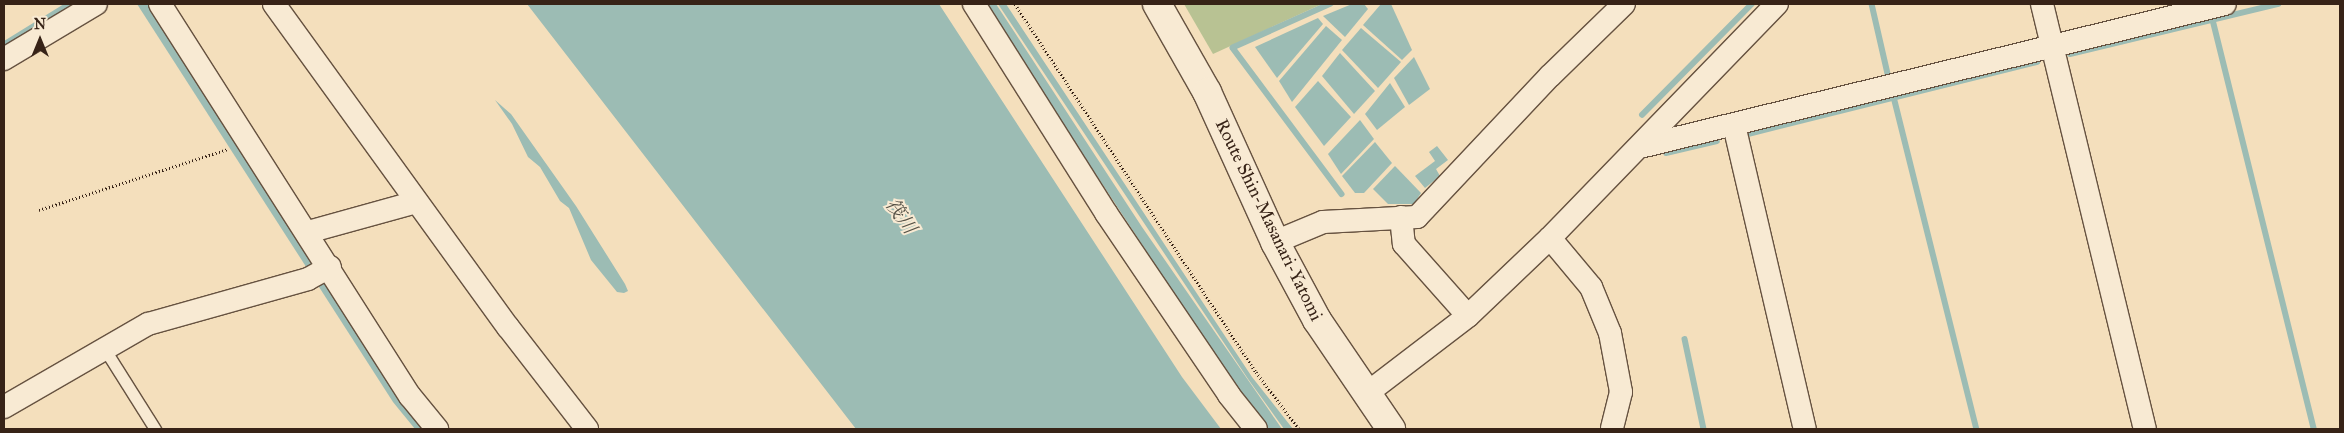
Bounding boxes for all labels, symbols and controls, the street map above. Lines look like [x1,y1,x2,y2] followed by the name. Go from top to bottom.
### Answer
[15,15,65,65] north arrow
[34,16,46,33] text: N
[1211,116,1327,324] street label: Route Shin-Masanari-Yatomi
[881,194,921,238] water label: 筏川

